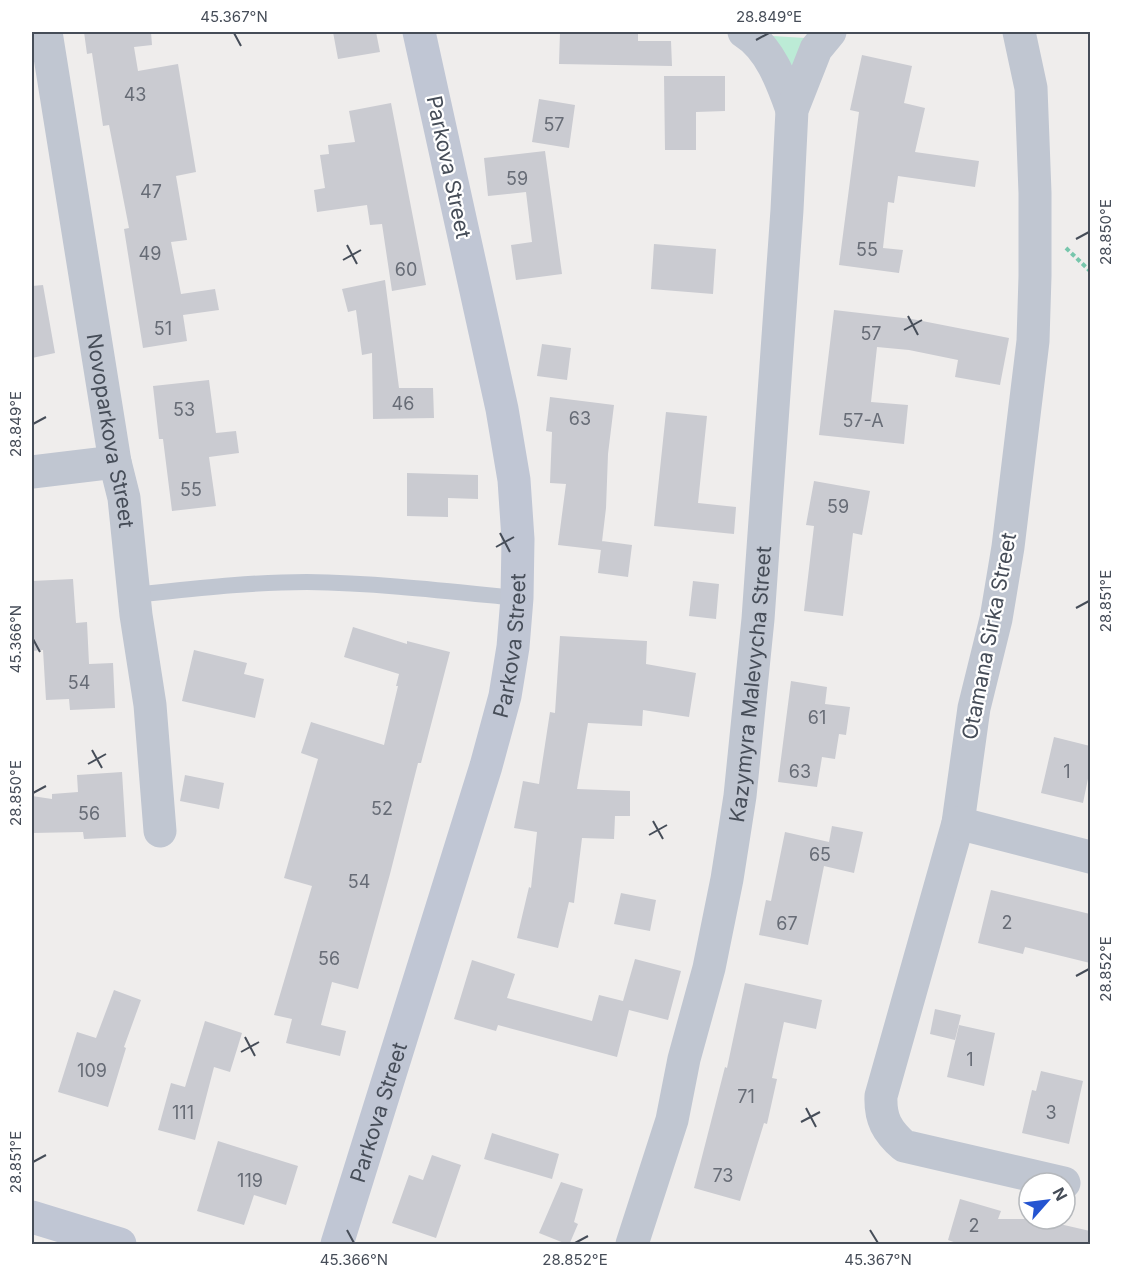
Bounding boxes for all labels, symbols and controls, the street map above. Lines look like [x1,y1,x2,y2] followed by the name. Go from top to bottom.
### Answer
[200,7,268,26] text: 45.367°N
[736,7,802,26] text: 28.849°E
[124,84,146,105] house number: 43
[422,93,476,241] street label: Parkova Street
[543,114,565,135] house number: 57
[506,168,528,189] house number: 59
[140,181,162,202] house number: 47
[1096,199,1115,265] text: 28.850°E
[856,239,878,260] house number: 55
[139,243,161,264] house number: 49
[395,259,417,280] house number: 60
[154,318,172,339] house number: 51
[860,323,882,344] house number: 57
[82,332,140,529] street label: Novoparkova Street
[6,391,25,457] text: 28.849°E
[392,393,414,414] house number: 46
[173,399,195,420] house number: 53
[569,408,591,429] house number: 63
[842,410,884,431] house number: 57-А
[180,479,202,500] house number: 55
[827,496,849,517] house number: 59
[957,530,1021,742] street label: Otamana Sirka Street
[724,545,776,824] street label: Kazymyra Malevycha Street
[1096,570,1115,632] text: 28.851°E
[487,573,530,720] street label: Parkova Street
[6,605,25,673] text: 45.366°N
[68,672,90,693] house number: 54
[808,707,826,728] house number: 61
[6,760,25,826] text: 28.850°E
[789,761,811,782] house number: 63
[1063,761,1071,782] house number: 1
[371,798,393,819] house number: 52
[78,803,100,824] house number: 56
[809,844,831,865] house number: 65
[348,871,370,892] house number: 54
[1002,912,1012,933] house number: 2
[776,913,798,934] house number: 67
[1096,936,1115,1002] text: 28.852°E
[318,948,340,969] house number: 56
[344,1039,412,1185] street label: Parkova Street
[966,1049,974,1070] house number: 1
[77,1060,107,1081] house number: 109
[737,1086,755,1107] house number: 71
[172,1102,194,1123] house number: 111
[1045,1102,1057,1123] house number: 3
[6,1131,25,1193] text: 28.851°E
[712,1165,734,1186] house number: 73
[237,1170,263,1191] house number: 119
[1017,1171,1077,1231] north arrow
[1049,1184,1072,1204] text: N
[969,1215,979,1236] house number: 2
[320,1250,388,1269] text: 45.366°N
[542,1250,608,1269] text: 28.852°E
[844,1250,912,1269] text: 45.367°N

